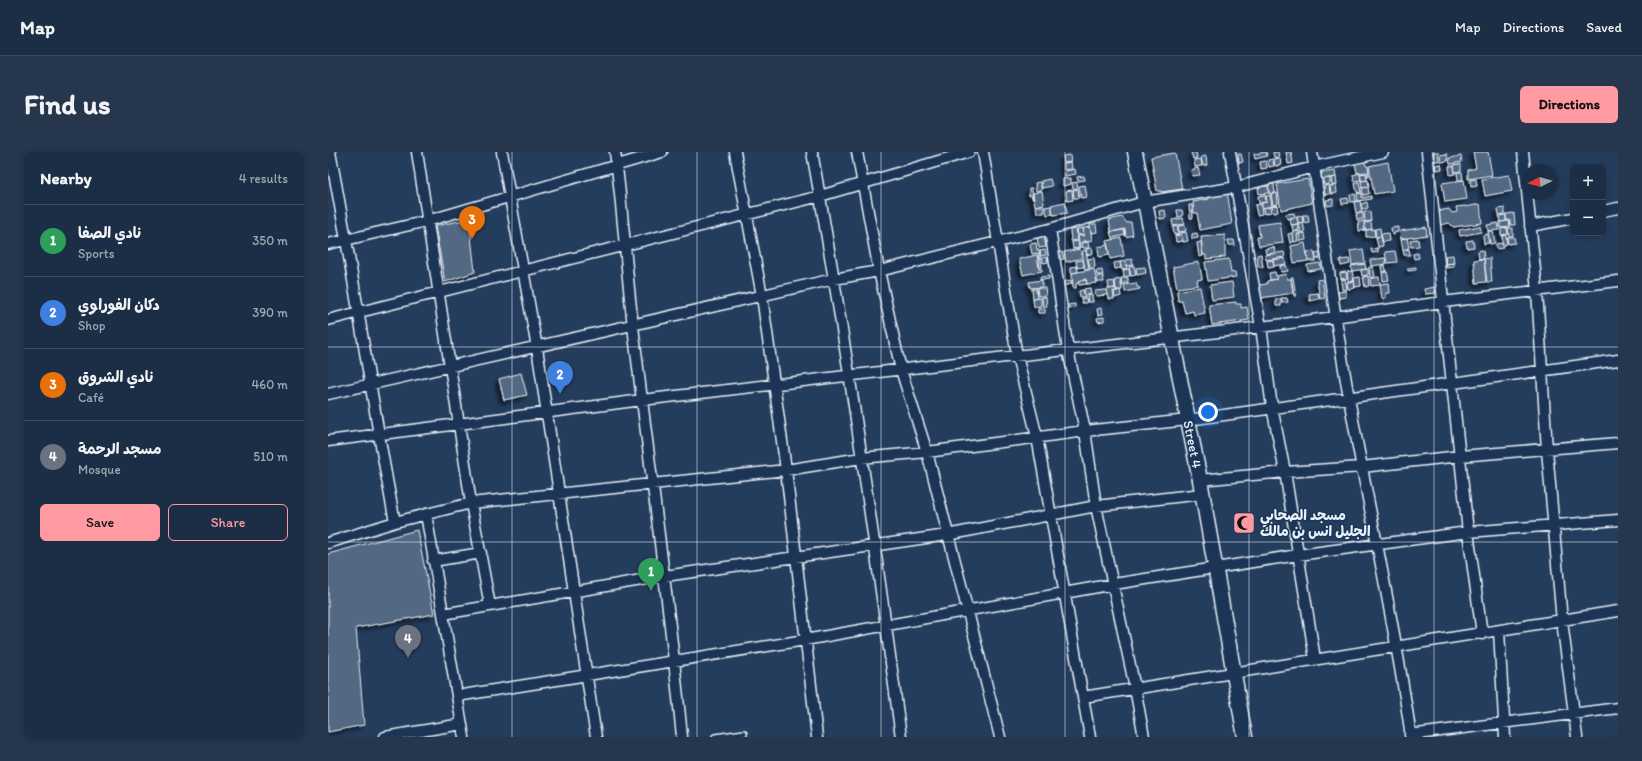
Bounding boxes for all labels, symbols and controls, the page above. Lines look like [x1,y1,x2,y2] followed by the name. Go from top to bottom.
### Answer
[20,16,55,39] text: Map
[1455,19,1481,36] text: Map
[1503,19,1564,36] text: Directions
[1586,19,1622,36] text: Saved
[1520,86,1618,123] button: Directions
[24,87,111,121] text: Find us
[1522,164,1558,200] north arrow
[1570,164,1606,236] map controls
[1570,164,1606,200] button: +
[40,168,92,188] text: Nearby
[239,171,288,186] text: 4 results
[1570,200,1606,236] button: −
[459,206,485,239] pin: 3
[78,224,141,242] text: نادي الصفا
[50,233,56,248] text: 1
[252,233,288,248] text: 350 m
[78,246,114,261] text: Sports
[78,296,160,314] text: دكان الفوراوي
[50,305,56,320] text: 2
[252,305,288,320] text: 390 m
[78,318,105,333] text: Shop
[547,361,573,394] pin: 2
[78,368,153,386] text: نادي الشروق
[49,377,57,392] text: 3
[251,377,288,392] text: 460 m
[78,390,104,405] text: Café
[1198,402,1218,422] your location
[1179,419,1206,470] street label: Street 4
[78,440,161,458] text: مسجد الرحمة
[49,449,57,464] text: 4
[253,449,288,464] text: 510 m
[78,462,121,477] text: Mosque
[40,504,160,541] button: Save
[168,504,288,541] button: Share
[1260,507,1371,540] place label: مسجد الصحابي الجليل انس بن مالك
[1231,510,1257,536] mosque icon: مسجد الصحابي الجليل انس بن مالك
[638,558,664,591] pin: 1
[395,625,421,658] pin: 4

